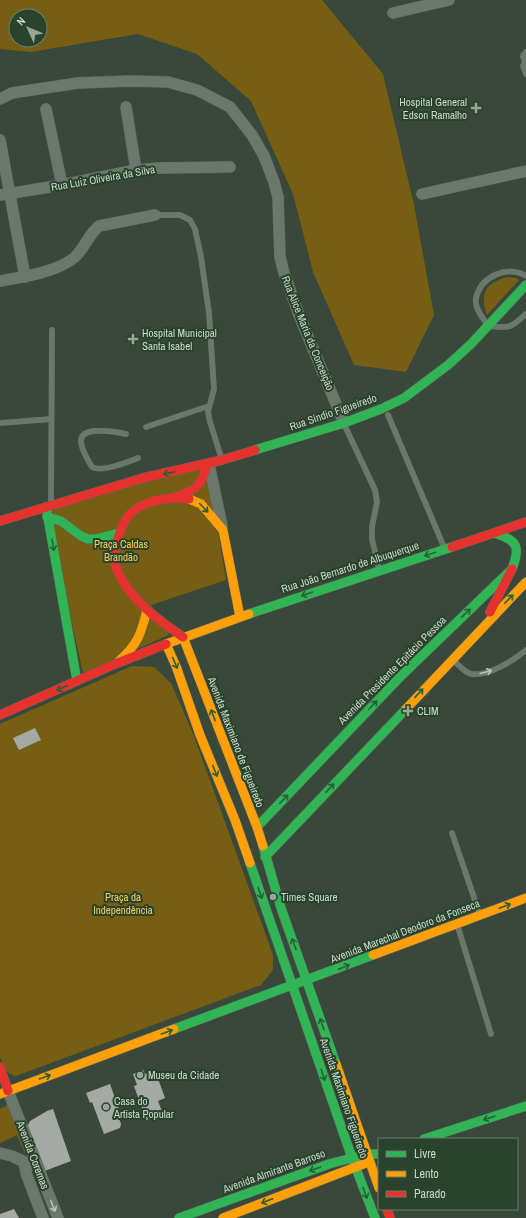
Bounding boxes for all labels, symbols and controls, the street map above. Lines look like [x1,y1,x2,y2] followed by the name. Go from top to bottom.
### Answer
[8,8,48,48] north arrow
[14,14,28,28] text: N
[399,95,467,122] place label: Hospital General Edson Ramalho
[470,102,482,114] marker: Hospital General Edson Ramalho
[50,162,156,194] street label: Rua Luiz Oliveira da Silva
[279,274,337,392] street label: Rua Alice Maria da Conceição
[142,326,217,353] place label: Hospital Municipal Santa Isabel
[127,333,139,345] marker: Hospital Municipal Santa Isabel
[288,391,378,433] street label: Rua Síndio Figueiredo
[163,469,176,477] one-way arrow
[199,503,209,513] one-way arrow
[94,537,149,564] park label: Praça Caldas Brandão
[279,538,421,596] street label: Rua João Bernardo de Albuquerque
[49,539,57,552] one-way arrow
[425,550,437,558] one-way arrow
[300,591,313,598] one-way arrow
[504,594,514,604] one-way arrow
[461,609,471,618] one-way arrow
[334,613,449,728] street label: Avenida Presidente Epitácio Pessoa
[172,657,179,669] one-way arrow
[479,667,492,675] one-way arrow
[204,674,267,809] street label: Avenida Maximiano de Figueiredo
[57,685,69,692] one-way arrow
[415,688,424,698] one-way arrow
[369,700,378,710] one-way arrow
[417,704,439,718] place label: CLIM
[402,705,414,717] marker: CLIM
[209,709,217,721] one-way arrow
[212,765,220,777] one-way arrow
[325,783,335,793] one-way arrow
[279,794,289,804] one-way arrow
[257,886,264,899] one-way arrow
[93,890,153,917] park label: Praça da Independência
[281,890,337,904] place label: Times Square
[268,892,278,902] marker: Times Square
[327,896,482,966] street label: Avenida Marechal Deodoro da Fonseca
[498,901,510,909] one-way arrow
[290,937,297,950] one-way arrow
[337,962,349,970] one-way arrow
[318,1019,326,1031] one-way arrow
[160,1028,172,1036] one-way arrow
[317,1035,371,1160] street label: Avenida Maximiano Figueiredo
[148,1068,219,1082] place label: Museu da Cidade
[320,1069,328,1081] one-way arrow
[135,1070,145,1080] marker: Museu da Cidade
[39,1073,51,1081] one-way arrow
[113,1094,174,1121] place label: Casa do Artista Popular
[101,1102,111,1112] marker: Casa do Artista Popular
[483,1115,496,1122] one-way arrow
[13,1118,53,1192] street label: Avenida Coremas
[378,1138,518,1210] legend
[220,1146,327,1196] street label: Avenida Almirante Barroso
[414,1146,436,1162] text: Livre
[309,1166,322,1173] one-way arrow
[414,1166,439,1182] text: Lento
[362,1186,370,1198] one-way arrow
[414,1186,446,1202] text: Parado
[262,1198,274,1206] one-way arrow
[50,1199,57,1211] one-way arrow

